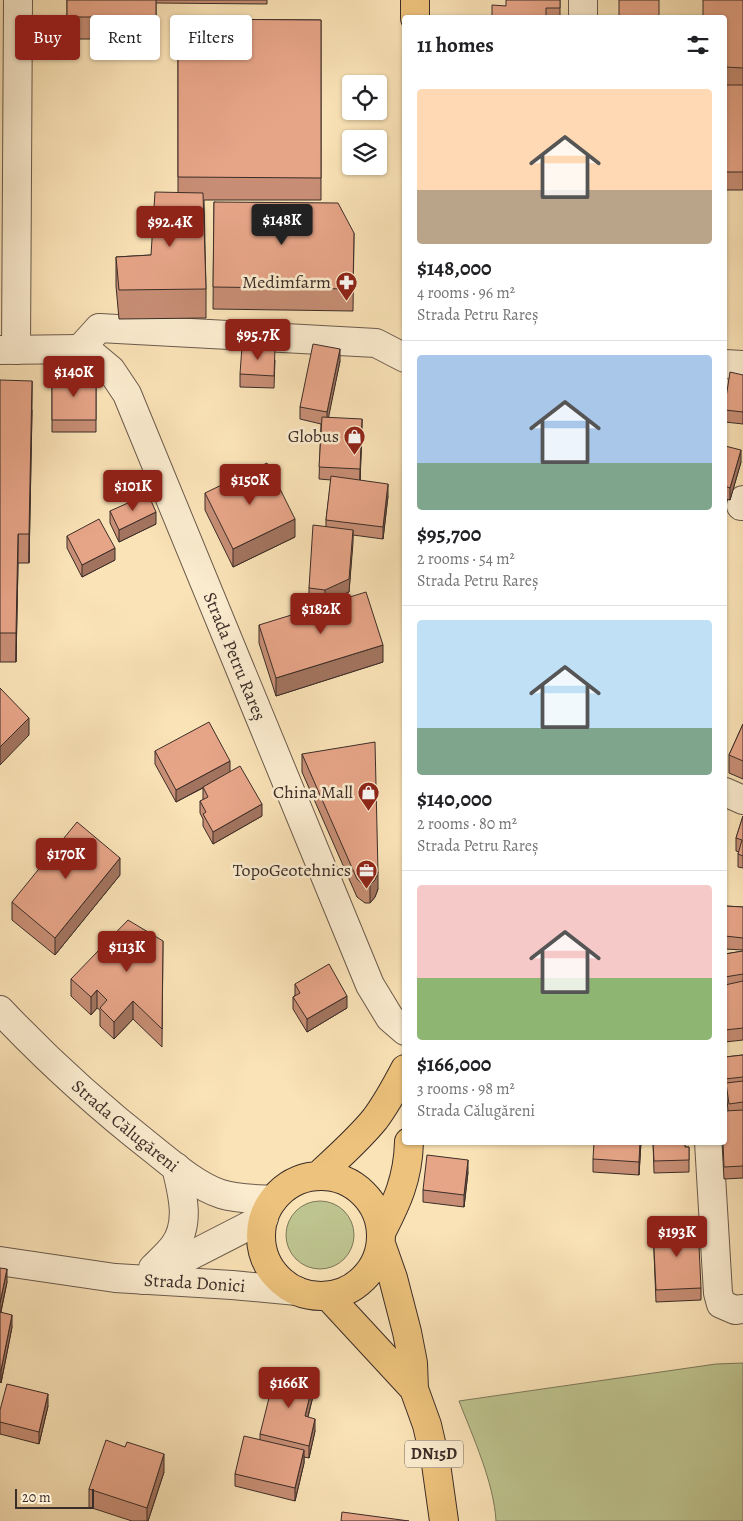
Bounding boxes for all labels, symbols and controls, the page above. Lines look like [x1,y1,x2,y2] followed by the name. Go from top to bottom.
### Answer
[15,15,80,60] chip: Buy
[90,15,160,60] chip: Rent
[170,15,252,60] chip: Filters
[417,31,494,59] text: 11 homes
[684,31,712,59] icon: filters
[342,75,387,175] map controls
[342,75,387,120] button: locate
[520,122,610,212] icon: home
[342,130,387,175] button: layers
[247,204,317,246] pin: $148K
[129,206,211,248] pin: $92.4K
[263,209,301,231] text: $148K
[147,211,193,233] text: $92.4K
[417,254,492,282] text: $148,000
[242,270,331,294] place label: Medimfarm
[335,270,359,301] pharmacy icon: Medimfarm
[417,282,515,304] text: 4 rooms · 96 m²
[417,304,538,326] text: Strada Petru Rareș
[217,318,299,361] pin: $95.7K
[236,324,280,346] text: $95.7K
[39,356,109,398] pin: $140K
[54,361,94,383] text: $140K
[520,387,610,477] icon: home
[288,424,339,448] place label: Globus
[343,424,367,455] shop icon: Globus
[215,464,285,506] pin: $150K
[231,469,269,491] text: $150K
[98,470,168,512] pin: $101K
[114,475,152,497] text: $101K
[417,520,481,548] text: $95,700
[417,548,515,570] text: 2 rooms · 54 m²
[417,570,538,592] text: Strada Petru Rareș
[198,588,272,724] street label: Strada Petru Rareș
[286,592,356,635] pin: $182K
[301,598,341,620] text: $182K
[520,652,610,742] icon: home
[273,780,354,804] place label: China Mall
[357,780,381,811] shop icon: China Mall
[417,785,492,813] text: $140,000
[417,813,517,835] text: 2 rooms · 80 m²
[417,835,538,857] text: Strada Petru Rareș
[31,838,101,880] pin: $170K
[47,843,85,865] text: $170K
[233,858,351,882] place label: TopoGeotehnics
[355,858,379,889] office icon: TopoGeotehnics
[520,917,610,1007] icon: home
[92,930,162,973] pin: $113K
[109,936,145,958] text: $113K
[417,1050,491,1078] text: $166,000
[67,1074,184,1178] street label: Strada Călugăreni
[417,1078,515,1100] text: 3 rooms · 98 m²
[417,1100,535,1122] text: Strada Călugăreni
[642,1216,712,1258] pin: $193K
[658,1221,696,1243] text: $193K
[143,1268,246,1298] street label: Strada Donici
[254,1366,324,1409] pin: $166K
[270,1372,308,1394] text: $166K
[405,1440,463,1468] road number: DN15D
[15,1486,94,1509] scale bar
[22,1488,51,1507] text: 20 m

